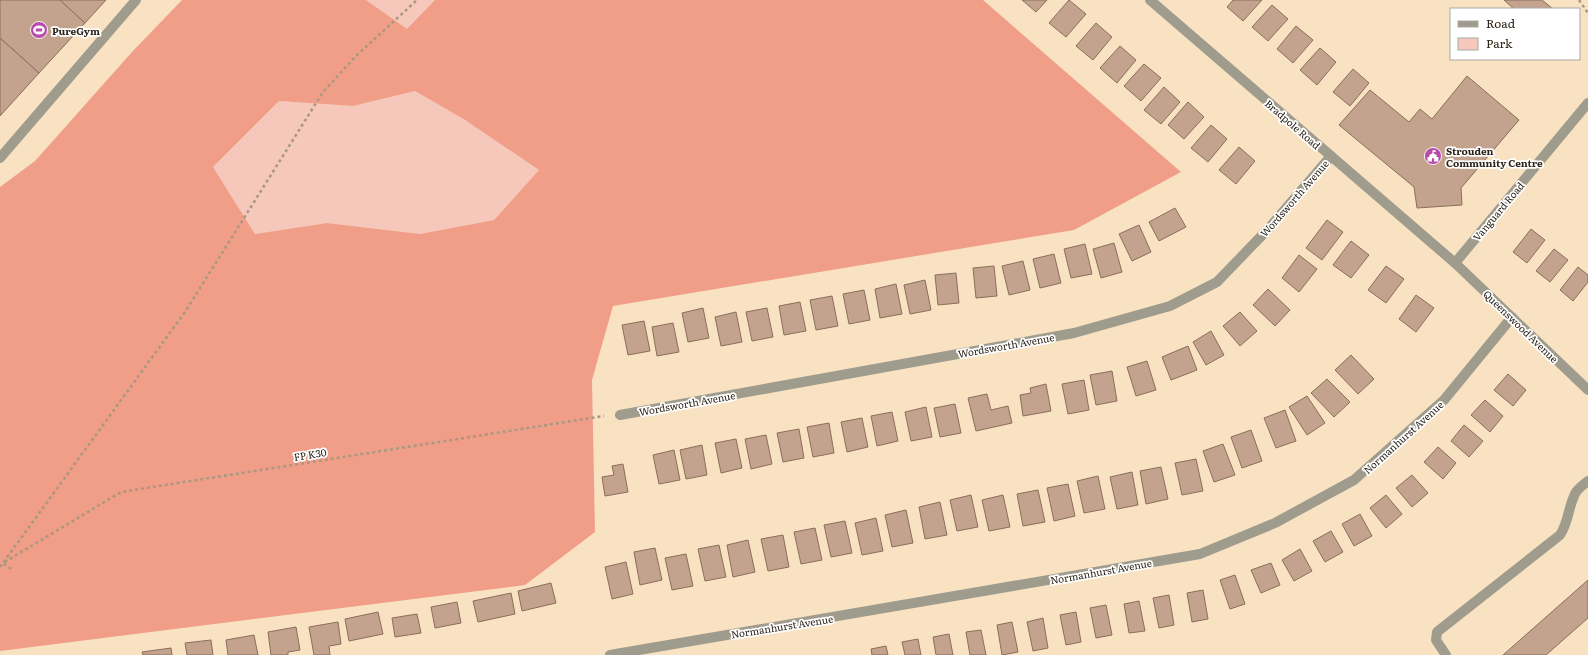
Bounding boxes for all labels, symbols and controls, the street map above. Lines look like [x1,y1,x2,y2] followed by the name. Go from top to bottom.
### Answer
[1450,8,1580,60] legend
[1486,14,1516,32] text: Road
[29,20,49,40] sports icon: PureGym
[52,23,100,38] place label: PureGym
[1486,34,1513,52] text: Park
[1262,96,1324,152] street label: Bradpole Road
[1446,143,1543,170] place label: Strouden Community Centre
[1423,146,1443,166] public building icon: Strouden Community Centre
[1256,156,1332,240] street label: Wordsworth Avenue
[1469,178,1527,244] street label: Vanguard Road
[1480,286,1562,366] street label: Queenswood Avenue
[957,329,1055,361] street label: Wordsworth Avenue
[638,387,736,419] street label: Wordsworth Avenue
[1360,397,1446,477] street label: Normanhurst Avenue
[293,444,328,464] street label: FP K30
[1049,555,1153,587] street label: Normanhurst Avenue
[730,611,834,641] street label: Normanhurst Avenue

